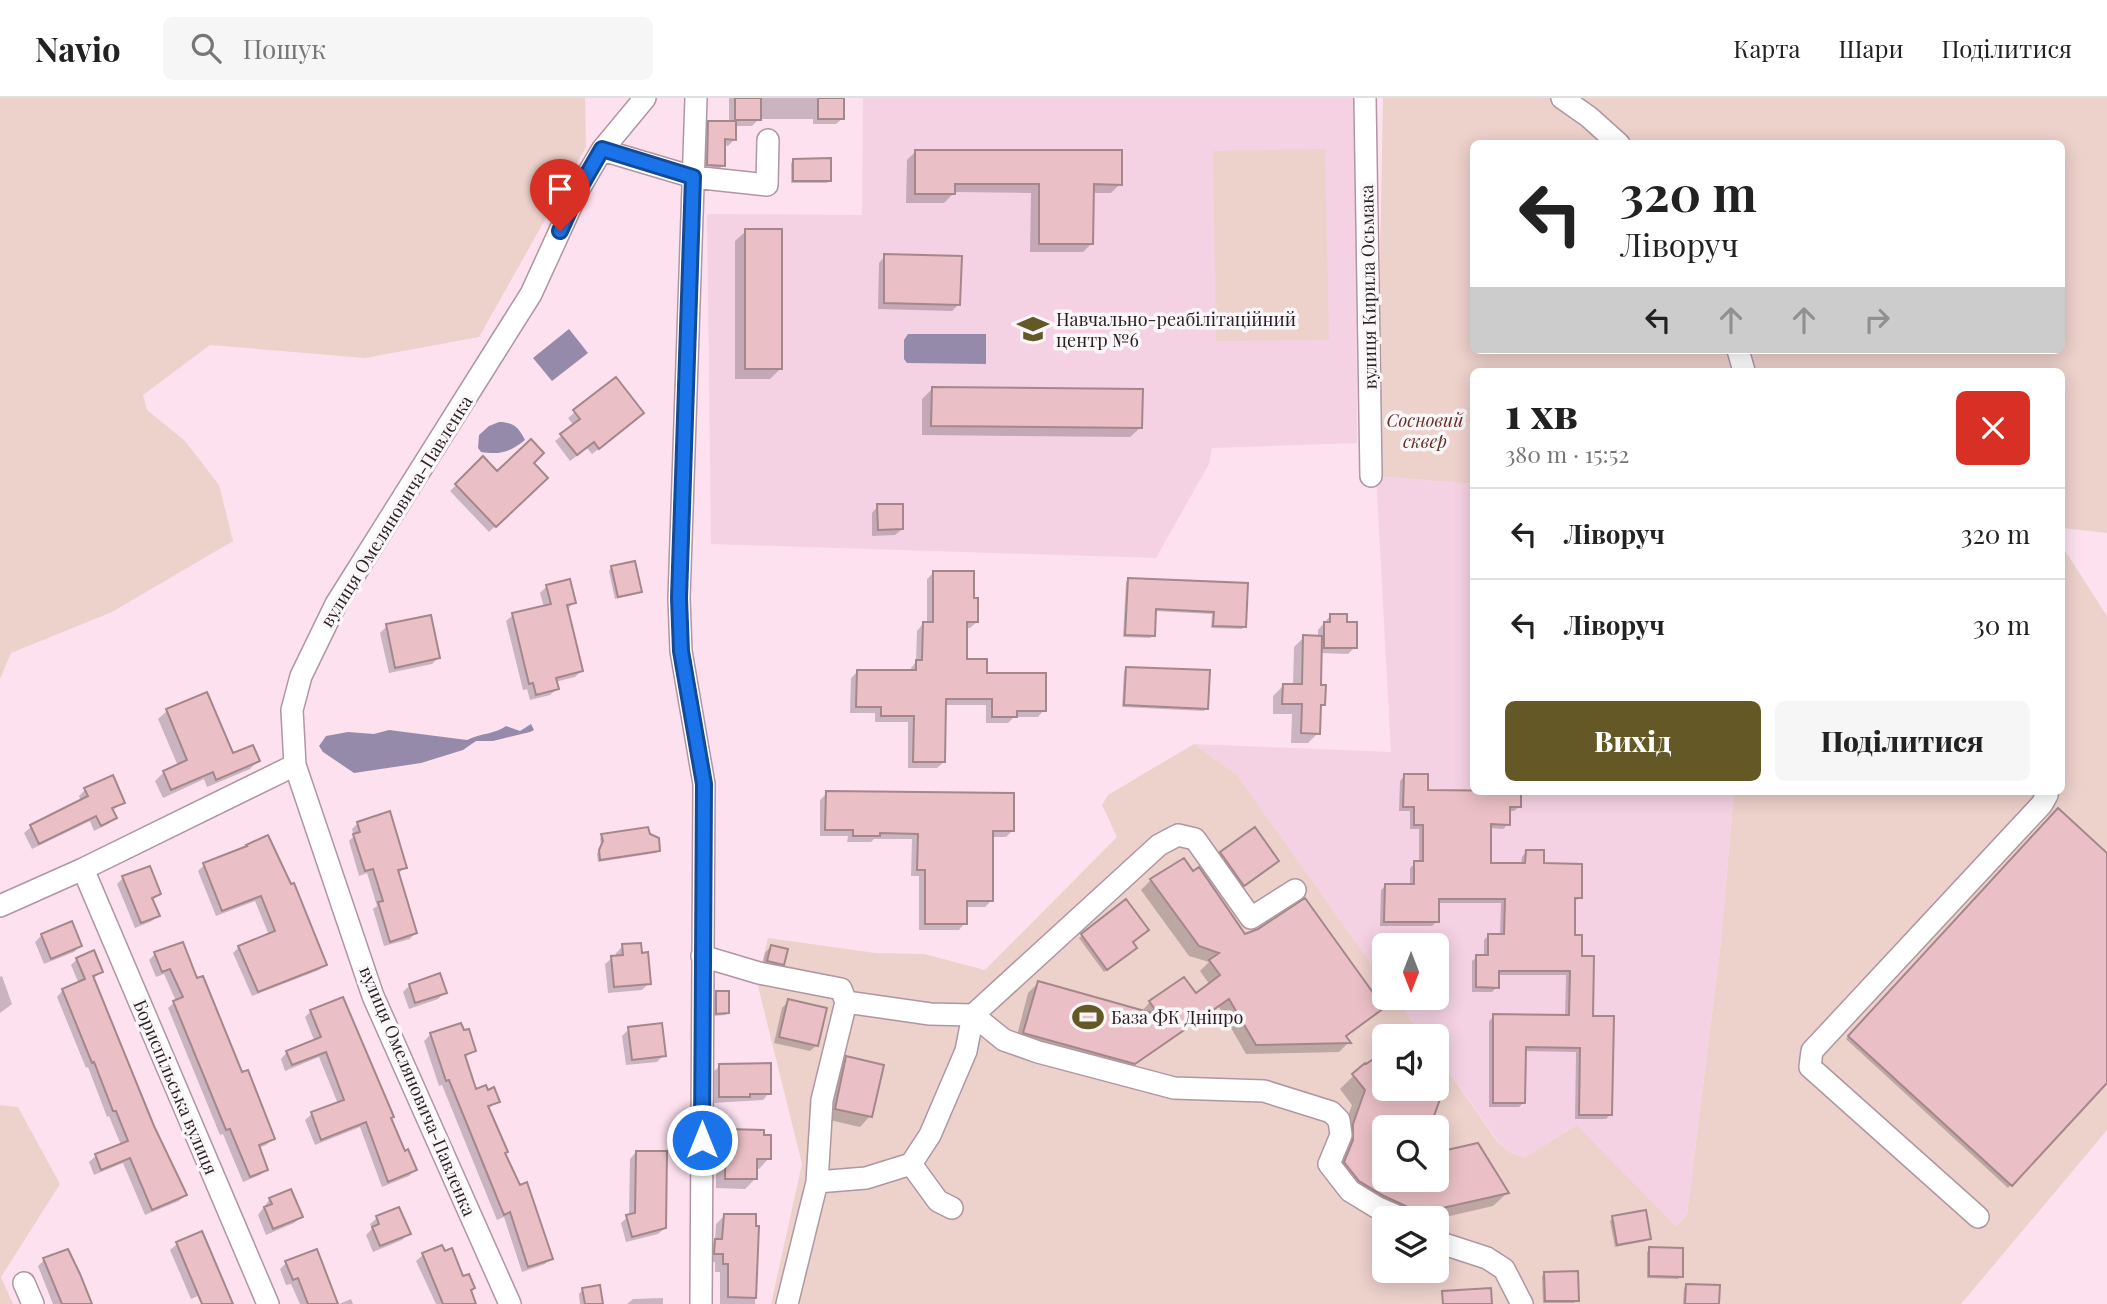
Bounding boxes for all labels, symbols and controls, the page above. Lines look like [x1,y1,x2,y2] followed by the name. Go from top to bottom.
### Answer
[163,17,653,80] search box
[35,26,121,70] text: Navio
[187,29,225,67] icon: search
[243,31,326,66] text: Пошук
[1733,32,1801,64] text: Карта
[1839,32,1904,64] text: Шари
[1942,32,2072,64] text: Поділитися
[530,159,590,231] pin
[1620,159,1757,224] text: 320 m
[1505,168,1596,259] icon: left
[541,170,579,208] icon: arrive
[1354,184,1382,390] street label: вулиця Кирила Осьмака
[1620,222,1739,265] text: Ліворуч
[1639,301,1677,339] icon: left
[1712,301,1750,339] icon: ahead
[1785,301,1823,339] icon: ahead
[1858,301,1896,339] icon: right
[1056,307,1296,352] place label: Навчально-реабілітаційний центр №6
[1016,312,1050,346] school or university icon: Навчально-реабілітаційний центр №6
[1505,384,1578,440] text: 1 хв
[315,390,478,631] street label: вулиця Омеляновича-Павленка
[1956,391,2030,465] button: close
[1387,408,1464,453] park label: Сосновий сквер
[1505,438,1629,469] text: 380 m · 15:52
[1505,515,1543,553] icon: left
[1564,516,1665,551] text: Ліворуч
[1961,516,2030,551] text: 320 m
[1505,606,1543,644] icon: left
[1564,607,1665,642] text: Ліворуч
[1973,607,2030,642] text: 30 m
[1505,701,1761,781] button: Вихід
[1775,701,2030,781] button: Поділитися
[1372,933,1449,1010] north arrow
[1372,933,1449,1283] map controls
[354,962,482,1220] street label: вулиця Омеляновича-Павленка
[128,996,224,1178] street label: Бориспільська вулиця
[1071,1000,1105,1034] sports icon: База ФК Дніпро
[1111,1005,1243,1029] place label: База ФК Дніпро
[1372,1024,1449,1101] button: sound
[665,1103,739,1177] position arrow
[1372,1115,1449,1192] button: search
[1372,1206,1449,1283] button: layers

